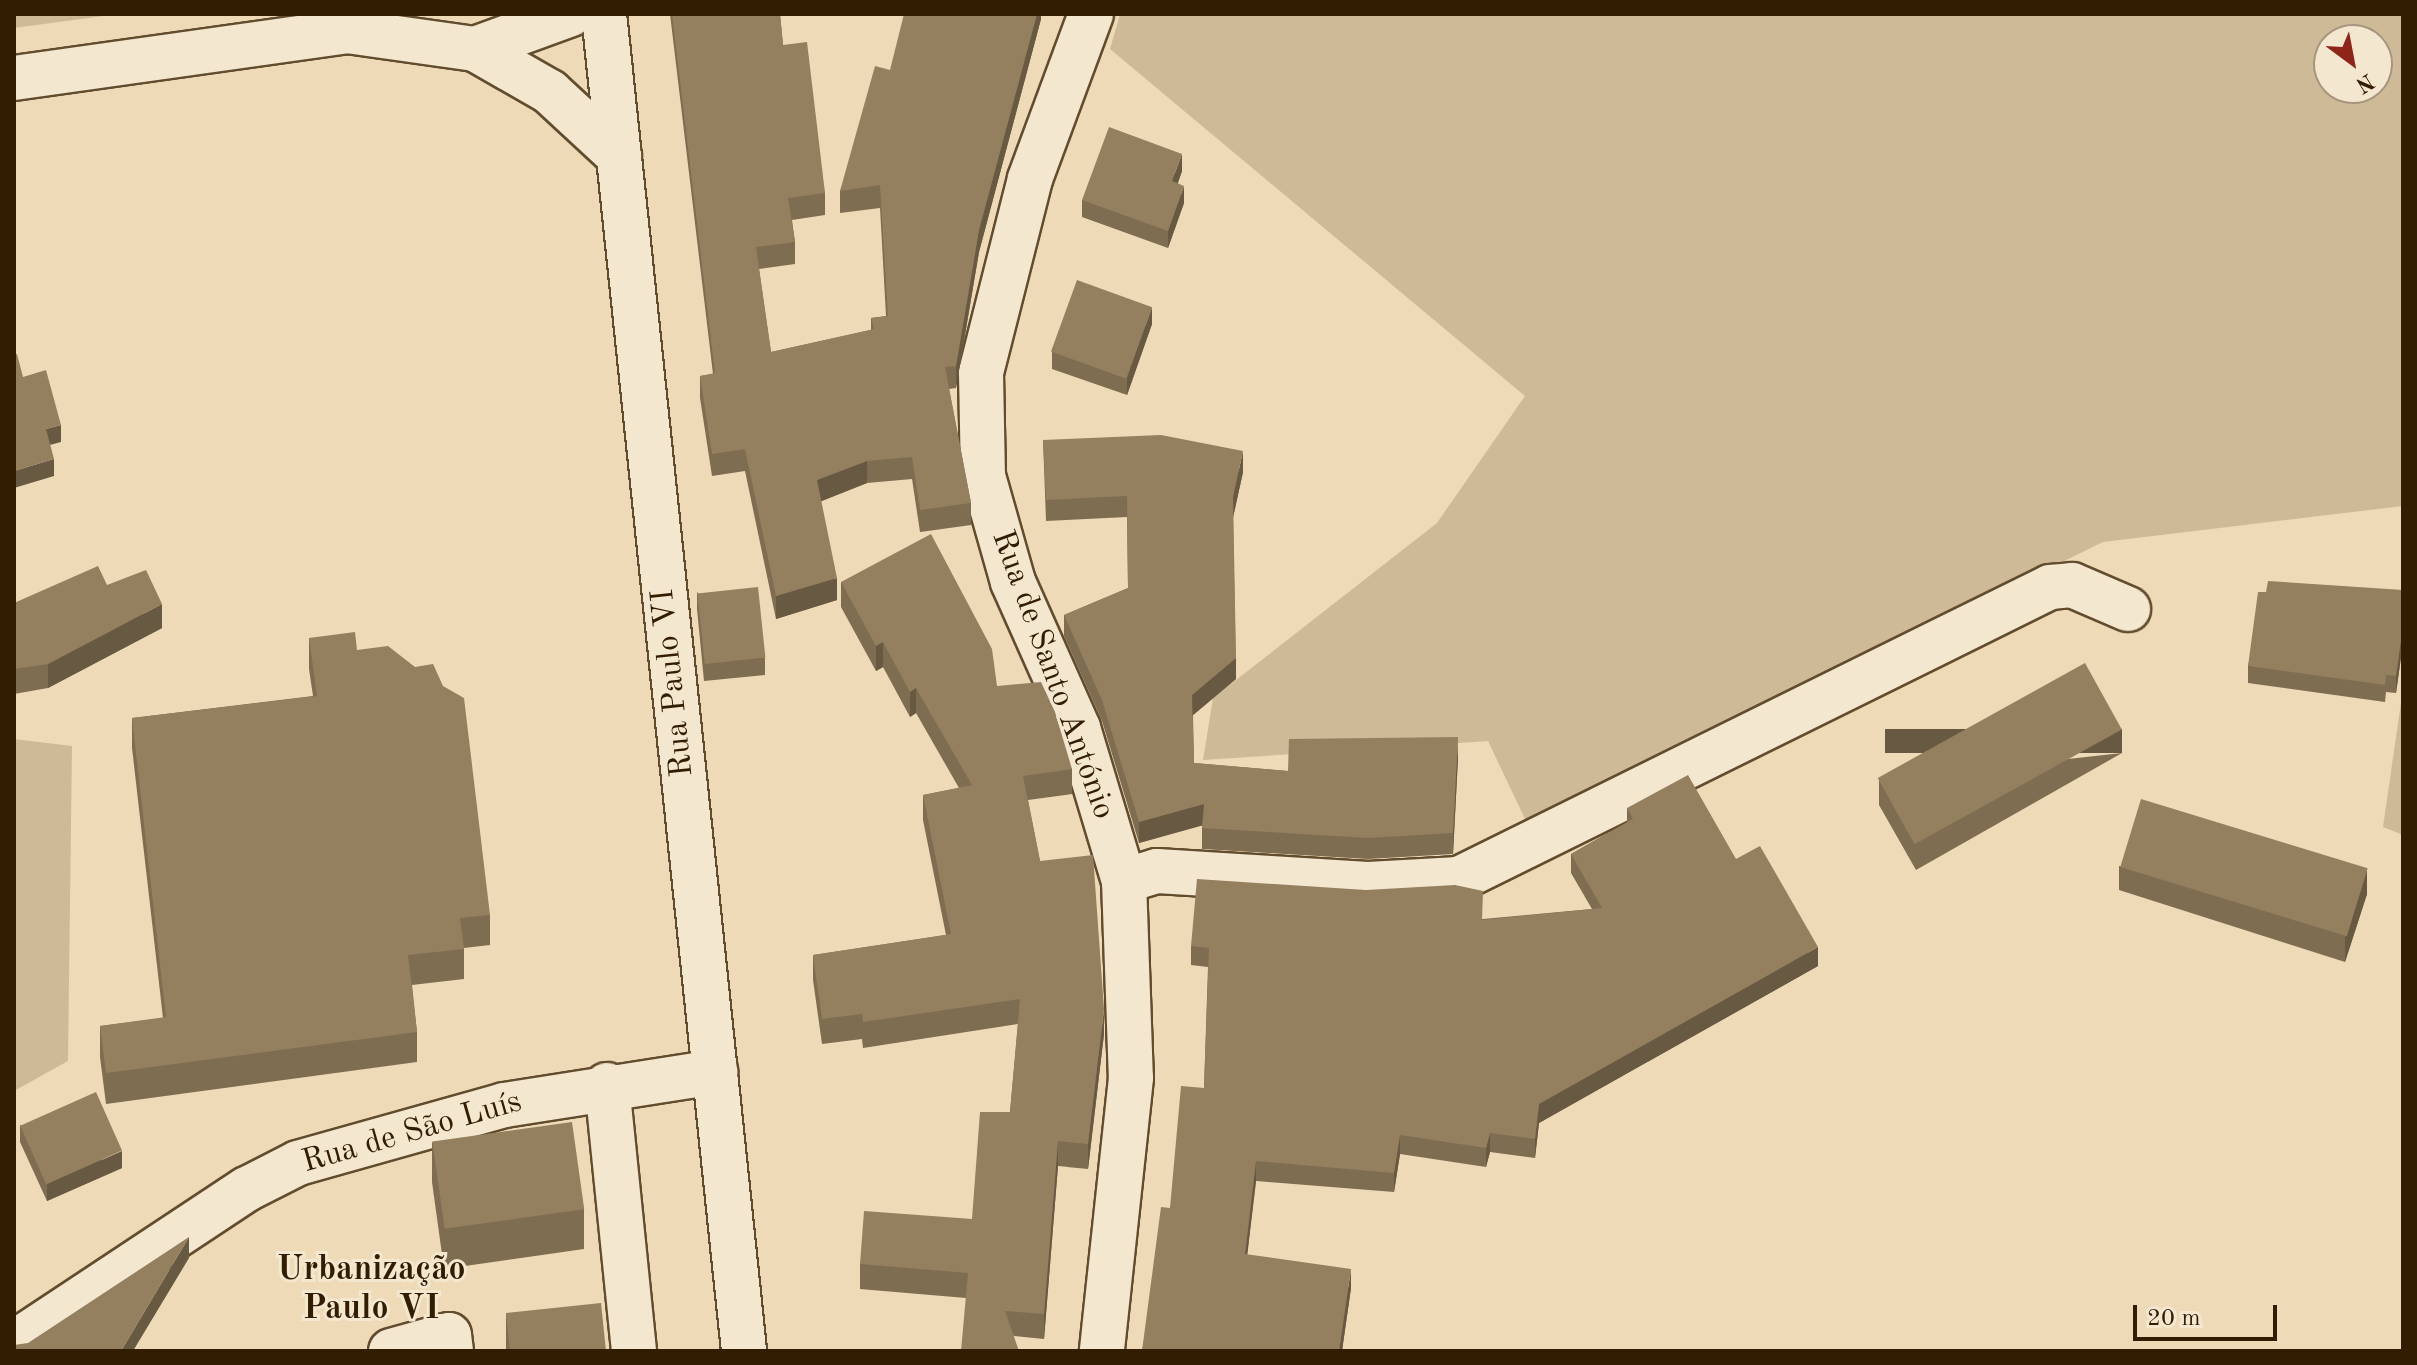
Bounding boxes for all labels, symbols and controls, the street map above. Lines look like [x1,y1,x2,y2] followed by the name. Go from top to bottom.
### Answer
[2313,24,2393,104] north arrow
[2352,69,2378,96] text: N
[982,525,1122,825] street label: Rua de Santo António
[645,587,703,779] street label: Rua Paulo VI
[298,1083,526,1183] street label: Rua de São Luís
[276,1250,466,1330] district label: Urbanização Paulo VI
[2137,1289,2281,1339] scale bar
[2147,1307,2201,1331] text: 20 m

